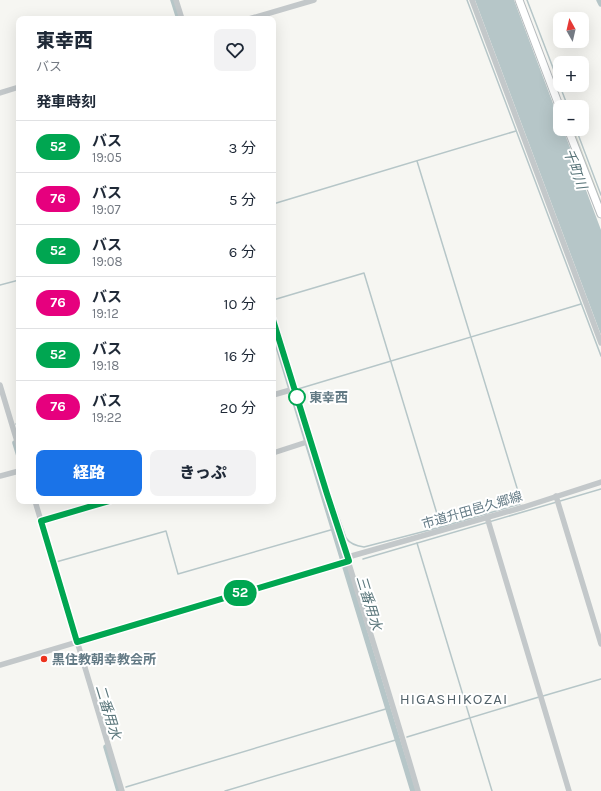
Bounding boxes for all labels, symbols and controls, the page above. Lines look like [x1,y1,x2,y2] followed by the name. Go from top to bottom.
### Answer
[553,12,589,48] north arrow
[553,12,589,136] map controls
[214,29,256,71] button: heart
[36,30,93,52] text: 東幸西
[553,56,589,92] button: +
[36,59,62,74] text: バス
[36,93,96,111] text: 発車時刻
[553,100,589,136] button: −
[92,132,122,150] text: バス
[50,138,66,155] text: 52
[229,139,256,157] text: 3 分
[560,146,591,194] water label: 千町川
[92,150,122,165] text: 19:05
[92,184,122,202] text: バス
[50,190,66,207] text: 76
[229,191,256,209] text: 5 分
[92,202,121,217] text: 19:07
[92,236,122,254] text: バス
[50,242,66,259] text: 52
[229,243,256,261] text: 6 分
[92,254,123,269] text: 19:08
[92,288,122,306] text: バス
[50,294,66,311] text: 76
[224,295,256,313] text: 10 分
[92,306,119,321] text: 19:12
[92,340,122,358] text: バス
[50,346,66,363] text: 52
[224,347,256,365] text: 16 分
[92,358,119,373] text: 19:18
[288,388,306,406] marker: 東幸西
[309,390,348,405] place label: 東幸西
[92,392,122,410] text: バス
[50,398,66,415] text: 76
[220,399,256,417] text: 20 分
[92,410,122,425] text: 19:22
[36,450,142,496] button: 経路
[150,450,256,496] button: きっぷ
[420,488,524,532] street label: 市道升田邑久郷線
[353,574,386,634] water label: 三番用水
[222,580,258,606] line badge: 52
[232,584,248,601] text: 52
[52,652,156,667] place label: 黒住教朝幸教会所
[39,654,49,664] marker: 黒住教朝幸教会所
[92,683,125,743] water label: 二番用水
[400,690,508,708] district label: HIGASHIKOZAI

